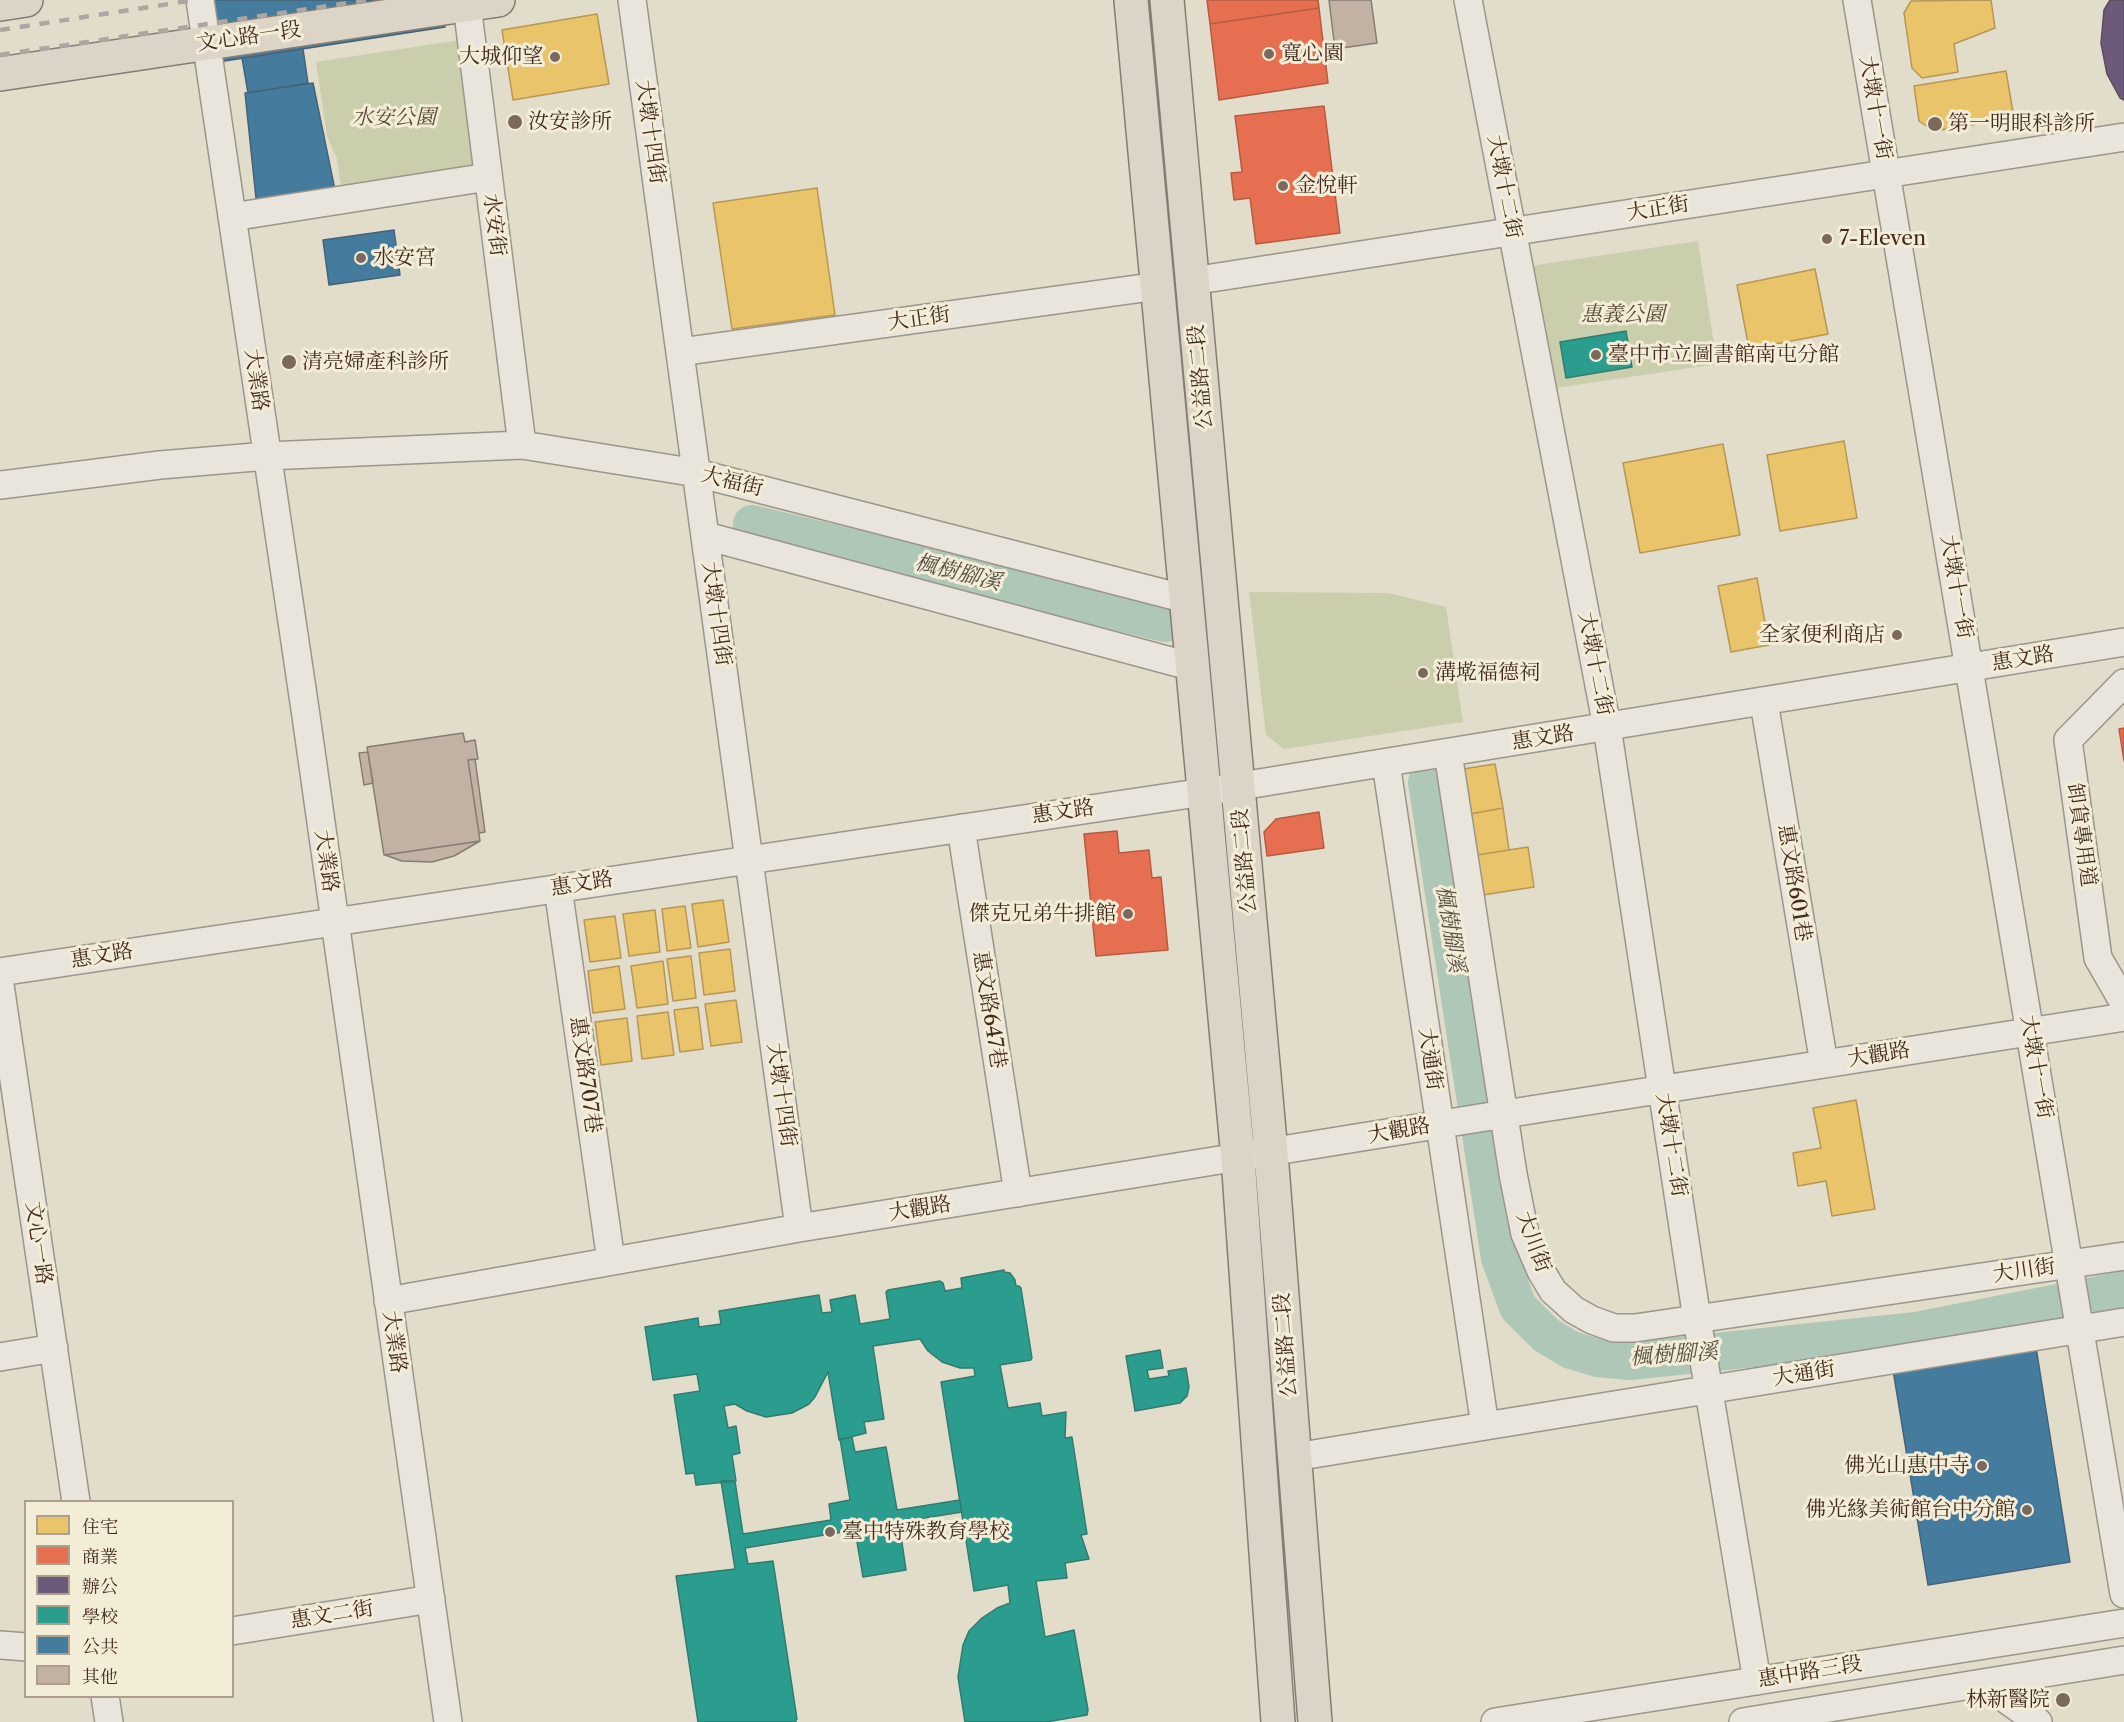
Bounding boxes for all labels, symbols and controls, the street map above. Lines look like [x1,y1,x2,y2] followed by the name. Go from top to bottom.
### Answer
[195,17,303,57] street label: 文心路一段
[1281,41,1344,67] place label: 寬心園
[459,44,543,70] place label: 大城仰望
[1262,47,1276,61] marker: 寬心園
[548,50,562,64] marker: 大城仰望
[1853,54,1897,162] street label: 大墩十一街
[630,78,670,186] street label: 大墩十四街
[352,105,436,131] park label: 水安公園
[528,109,612,135] place label: 汝安診所
[1948,111,2095,137] place label: 第一明眼科診所
[506,113,524,131] marker: 汝安診所
[1926,115,1944,133] marker: 第一明眼科診所
[1482,133,1526,241] street label: 大墩十二街
[1295,173,1358,199] place label: 金悅軒
[1276,179,1290,193] marker: 金悅軒
[478,192,510,258] street label: 水安街
[1625,192,1691,226] street label: 大正街
[1839,226,1926,252] place label: 7-Eleven
[1820,232,1834,246] marker: 7-Eleven
[373,245,436,271] place label: 水安宮
[354,251,368,265] marker: 水安宮
[886,302,952,336] street label: 大正街
[1581,302,1665,328] park label: 惠義公園
[1184,324,1218,430] street label: 公益路二段
[1608,342,1839,368] place label: 臺中市立圖書館南屯分館
[239,347,273,413] street label: 大業路
[1589,348,1603,362] marker: 臺中市立圖書館南屯分館
[302,349,449,375] place label: 清亮婦產科診所
[280,353,298,371] marker: 清亮婦產科診所
[698,462,766,502] street label: 大福街
[1934,533,1978,641] street label: 大墩十一街
[912,550,1004,596] water label: 楓樹腳溪
[696,560,736,668] street label: 大墩十四街
[1573,610,1617,718] street label: 大墩十二街
[1759,622,1885,648] place label: 全家便利商店
[1890,628,1904,642] marker: 全家便利商店
[1990,642,2056,676] street label: 惠文路
[1435,660,1540,686] place label: 溝墘福德祠
[1416,666,1430,680] marker: 溝墘福德祠
[1510,721,1576,755] street label: 惠文路
[2061,781,2101,889] street label: 卸貨專用道
[1030,795,1096,829] street label: 惠文路
[1228,808,1262,914] street label: 公益路二段
[1772,823,1816,943] street label: 惠文路601巷
[309,828,343,894] street label: 大業路
[549,867,615,901] street label: 惠文路
[1430,883,1470,975] water label: 楓樹腳溪
[969,901,1116,927] place label: 傑克兄弟牛排館
[1121,907,1135,921] marker: 傑克兄弟牛排館
[69,939,135,973] street label: 惠文路
[967,949,1011,1071] street label: 惠文路647巷
[2014,1013,2058,1121] street label: 大墩十一街
[564,1015,606,1135] street label: 惠文路707巷
[1413,1026,1447,1092] street label: 大通街
[1846,1038,1912,1072] street label: 大觀路
[761,1041,801,1149] street label: 大墩十四街
[1650,1091,1692,1199] street label: 大墩十二街
[1366,1113,1432,1149] street label: 大觀路
[887,1192,953,1226] street label: 大觀路
[20,1200,56,1286] street label: 文心一路
[1510,1208,1556,1276] street label: 大川街
[1991,1254,2057,1288] street label: 大川街
[1270,1292,1302,1398] street label: 公益路二段
[377,1309,411,1375] street label: 大業路
[1629,1339,1719,1371] water label: 楓樹腳溪
[1771,1357,1837,1391] street label: 大通街
[1844,1453,1970,1479] place label: 佛光山惠中寺
[1975,1459,1989,1473] marker: 佛光山惠中寺
[1805,1497,2015,1523] place label: 佛光緣美術館台中分館
[24,1500,234,1698] legend
[2020,1503,2034,1517] marker: 佛光緣美術館台中分館
[82,1516,118,1538] text: 住宅
[842,1519,1010,1545] place label: 臺中特殊教育學校
[823,1525,837,1539] marker: 臺中特殊教育學校
[82,1546,118,1568] text: 商業
[82,1576,118,1598] text: 辦公
[289,1596,375,1634] street label: 惠文二街
[82,1606,118,1628] text: 學校
[82,1636,118,1658] text: 公共
[1756,1651,1864,1693] street label: 惠中路三段
[82,1666,118,1688] text: 其他
[1966,1687,2050,1713] place label: 林新醫院
[2054,1691,2072,1709] marker: 林新醫院

